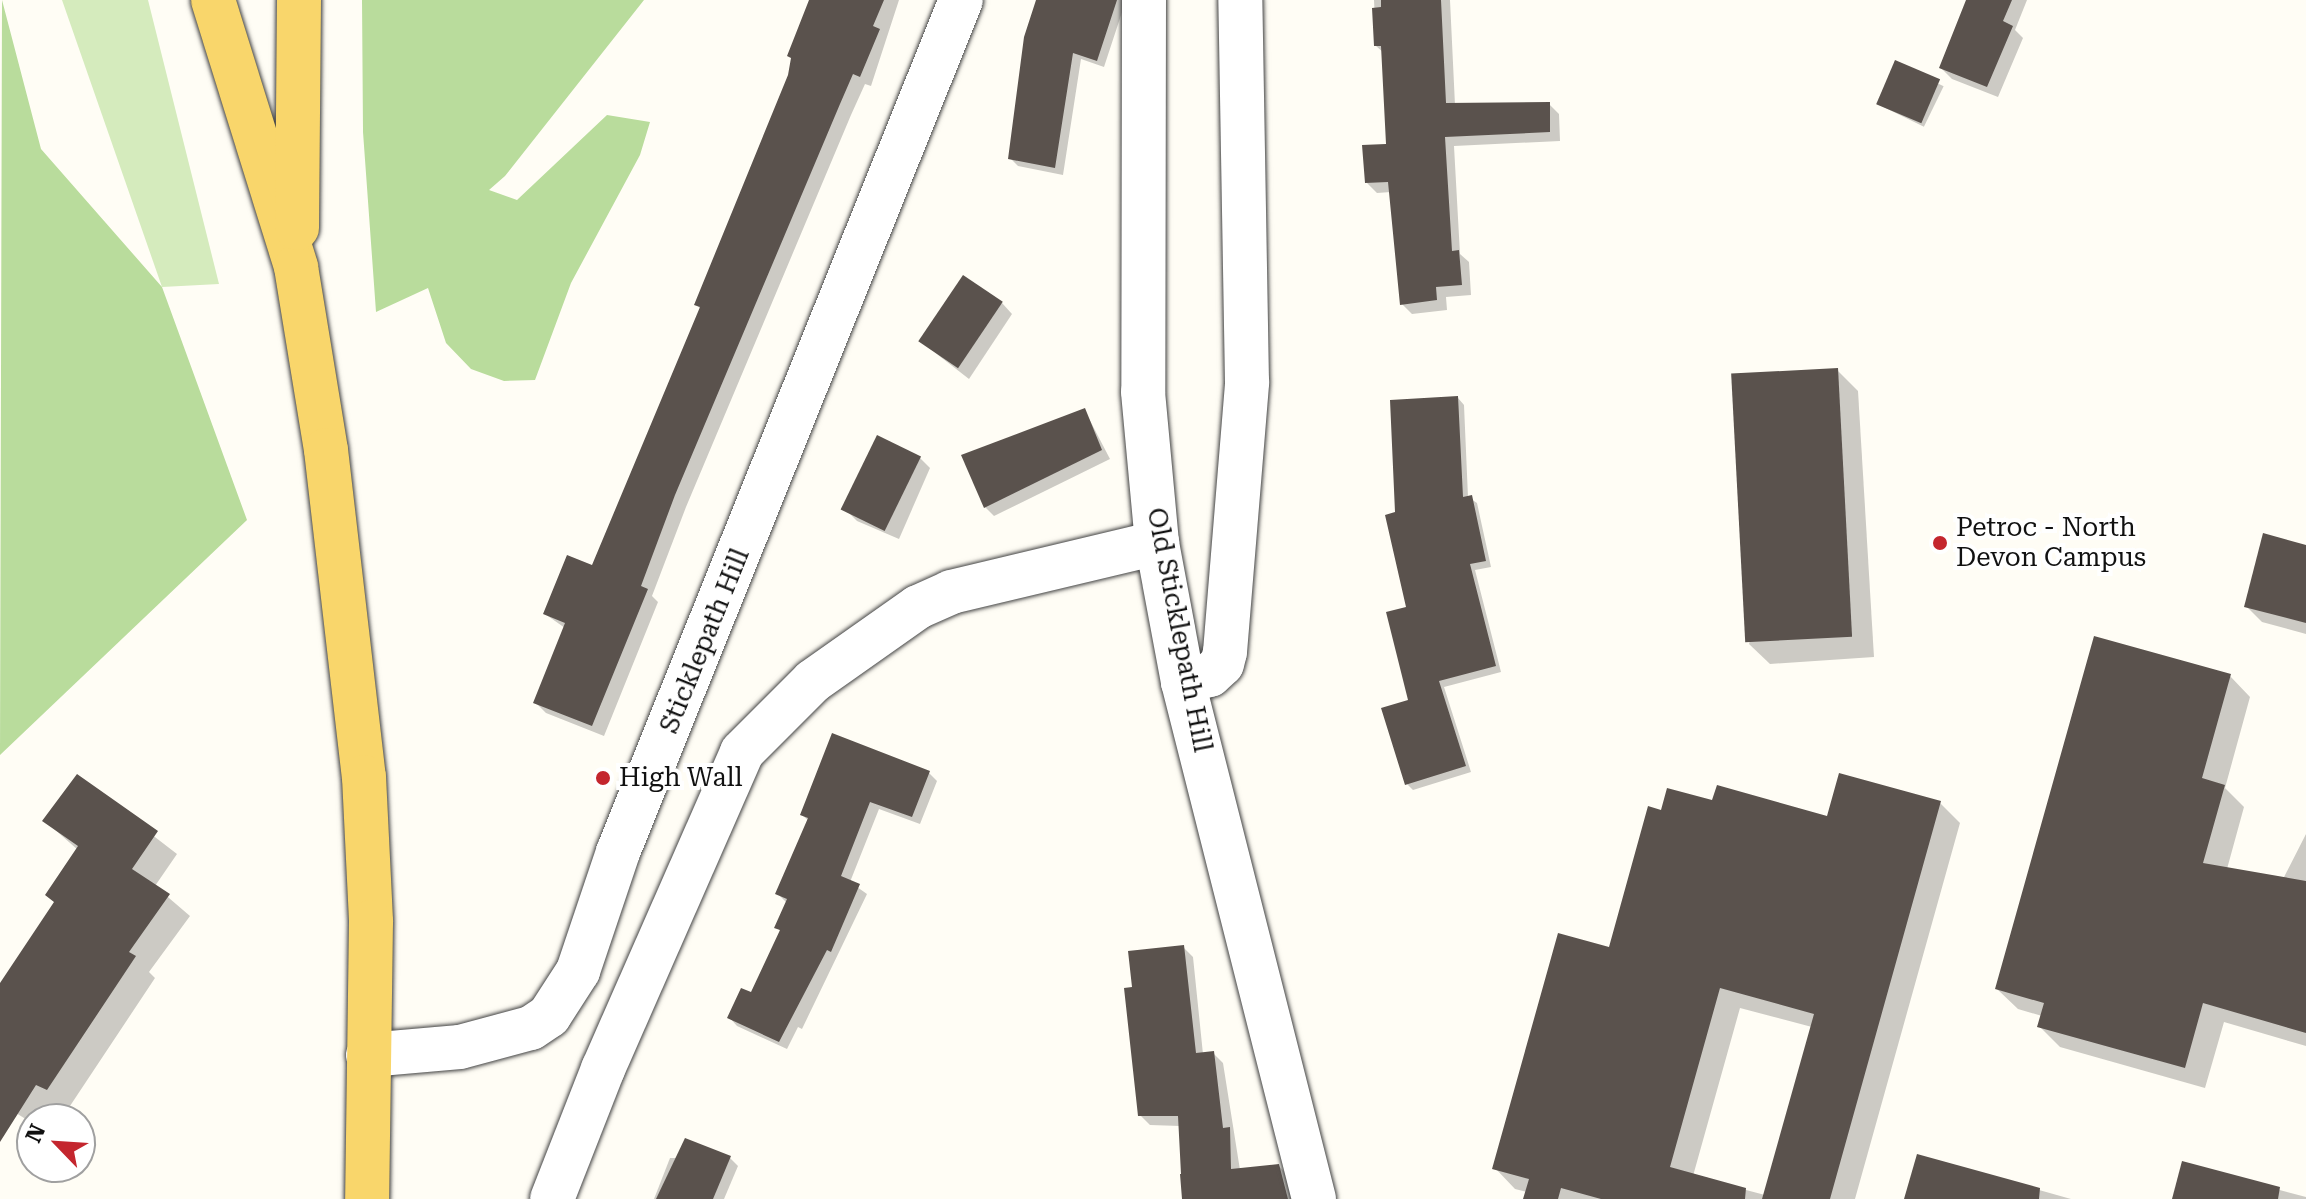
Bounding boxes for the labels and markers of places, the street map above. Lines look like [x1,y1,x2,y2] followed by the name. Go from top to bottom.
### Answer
[1956,512,2146,574] place label: Petroc - North Devon Campus
[1931,534,1949,552] marker: Petroc - North Devon Campus
[619,762,743,794] place label: High Wall
[594,769,612,787] marker: High Wall

